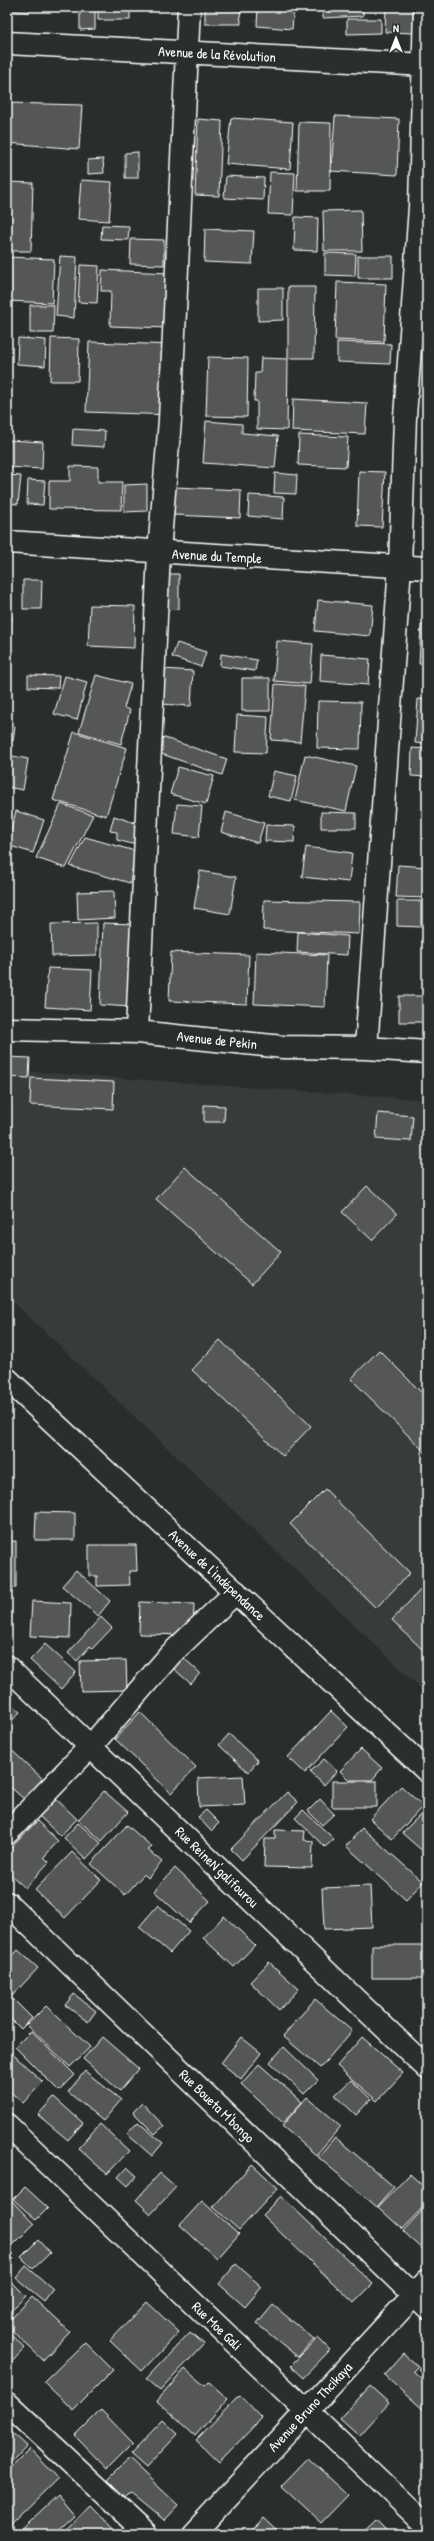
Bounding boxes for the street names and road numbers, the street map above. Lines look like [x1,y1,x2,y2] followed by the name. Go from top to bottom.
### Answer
[158,41,276,66] street label: Avenue de la Révolution
[172,544,263,568] street label: Avenue du Temple
[176,1026,258,1053] street label: Avenue de Pekin
[164,1525,270,1625] street label: Avenue de l'indépendance
[171,1822,263,1912] street label: Rue ReineN'galifourou
[175,2065,260,2148] street label: Rue Boueta M'bongo
[188,2297,246,2354] street label: Rue Moe Gali
[263,2357,357,2456] street label: Avenue Bruno Thcikaya

